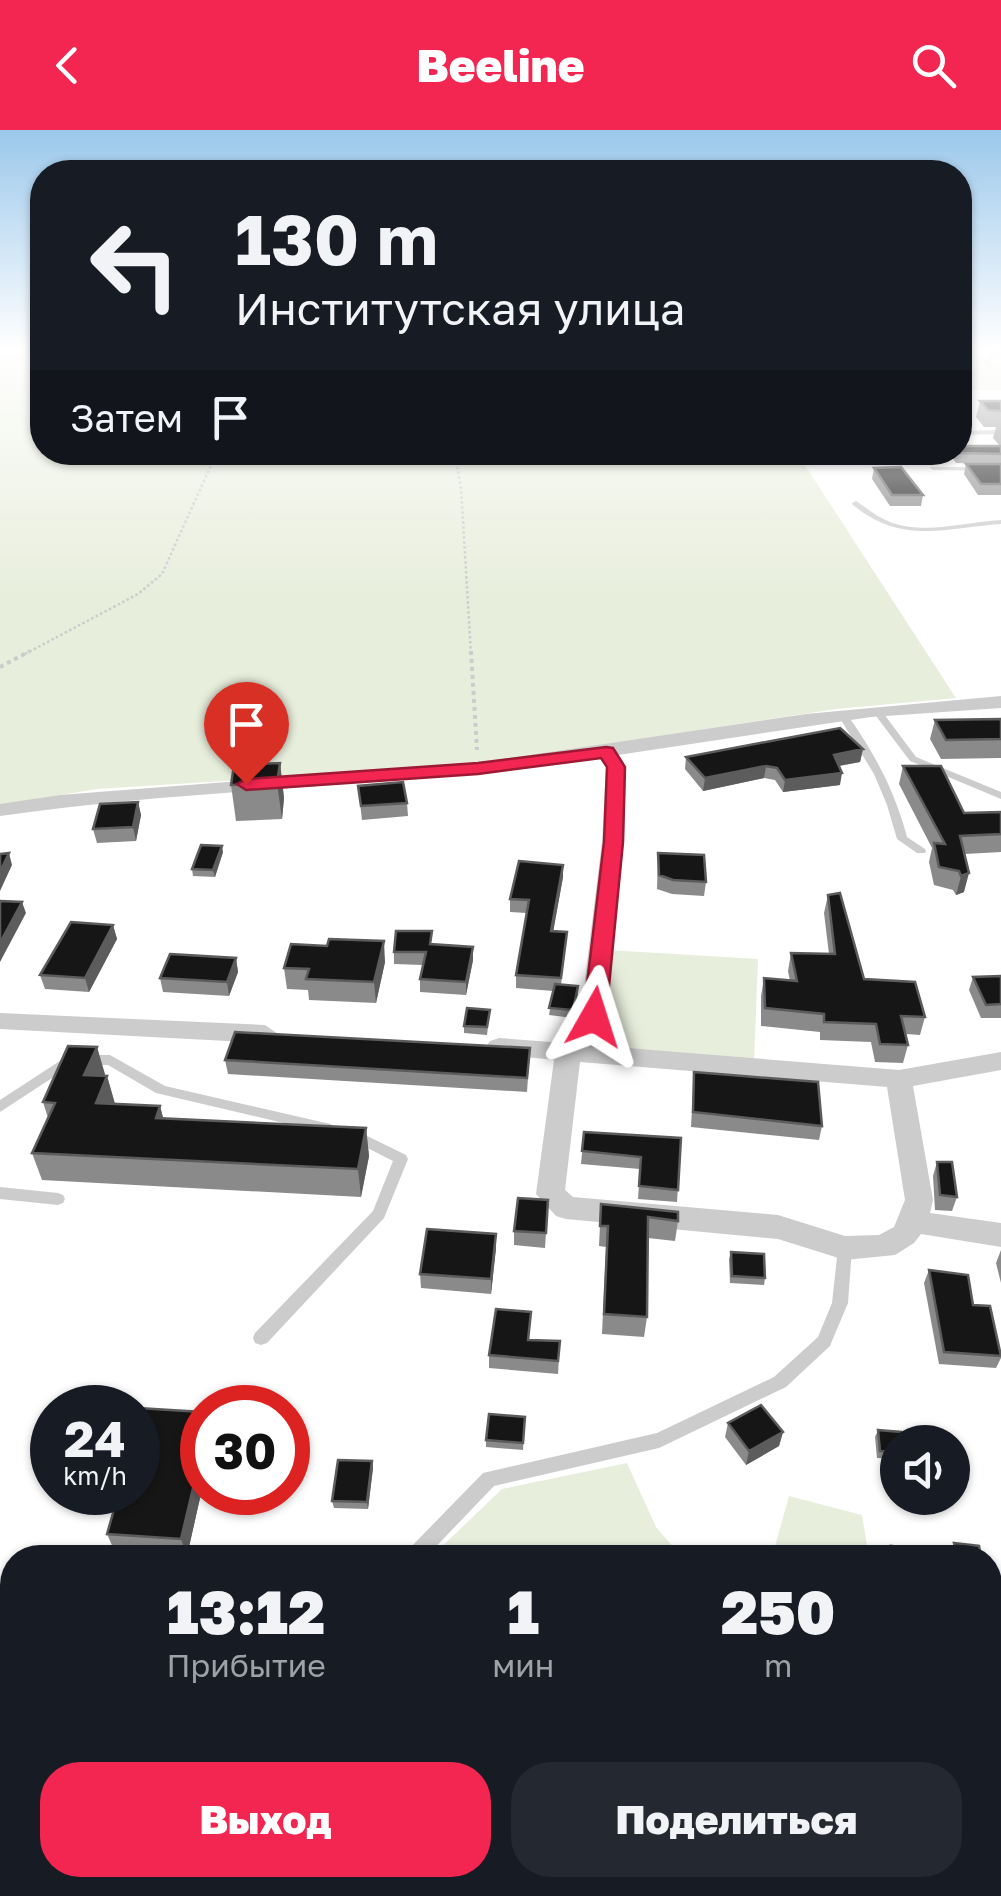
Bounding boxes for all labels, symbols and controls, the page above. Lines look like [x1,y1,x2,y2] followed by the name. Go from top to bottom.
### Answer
[40,38,95,93] icon: back
[416,38,585,92] text: Beeline
[906,38,961,93] icon: search
[235,196,438,280] text: 130 m
[70,200,200,330] icon: left
[235,281,685,335] text: Институтская улица
[203,390,258,445] icon: arrive
[70,395,183,440] text: Затем
[204,682,289,785] pin
[219,697,274,752] icon: arrive
[542,965,646,1069] position arrow
[180,1385,310,1515] speed limit sign: 30
[64,1408,126,1468] text: 24
[880,1425,970,1515] map controls
[880,1425,970,1515] button: sound
[63,1460,127,1491] text: km/h
[167,1575,325,1647] text: 13:12
[508,1575,539,1647] text: 1
[721,1575,835,1647] text: 250
[166,1646,326,1684] text: Прибытие
[492,1646,554,1684] text: мин
[764,1646,792,1684] text: m
[40,1762,491,1877] button: Выход
[511,1762,962,1877] button: Поделиться

